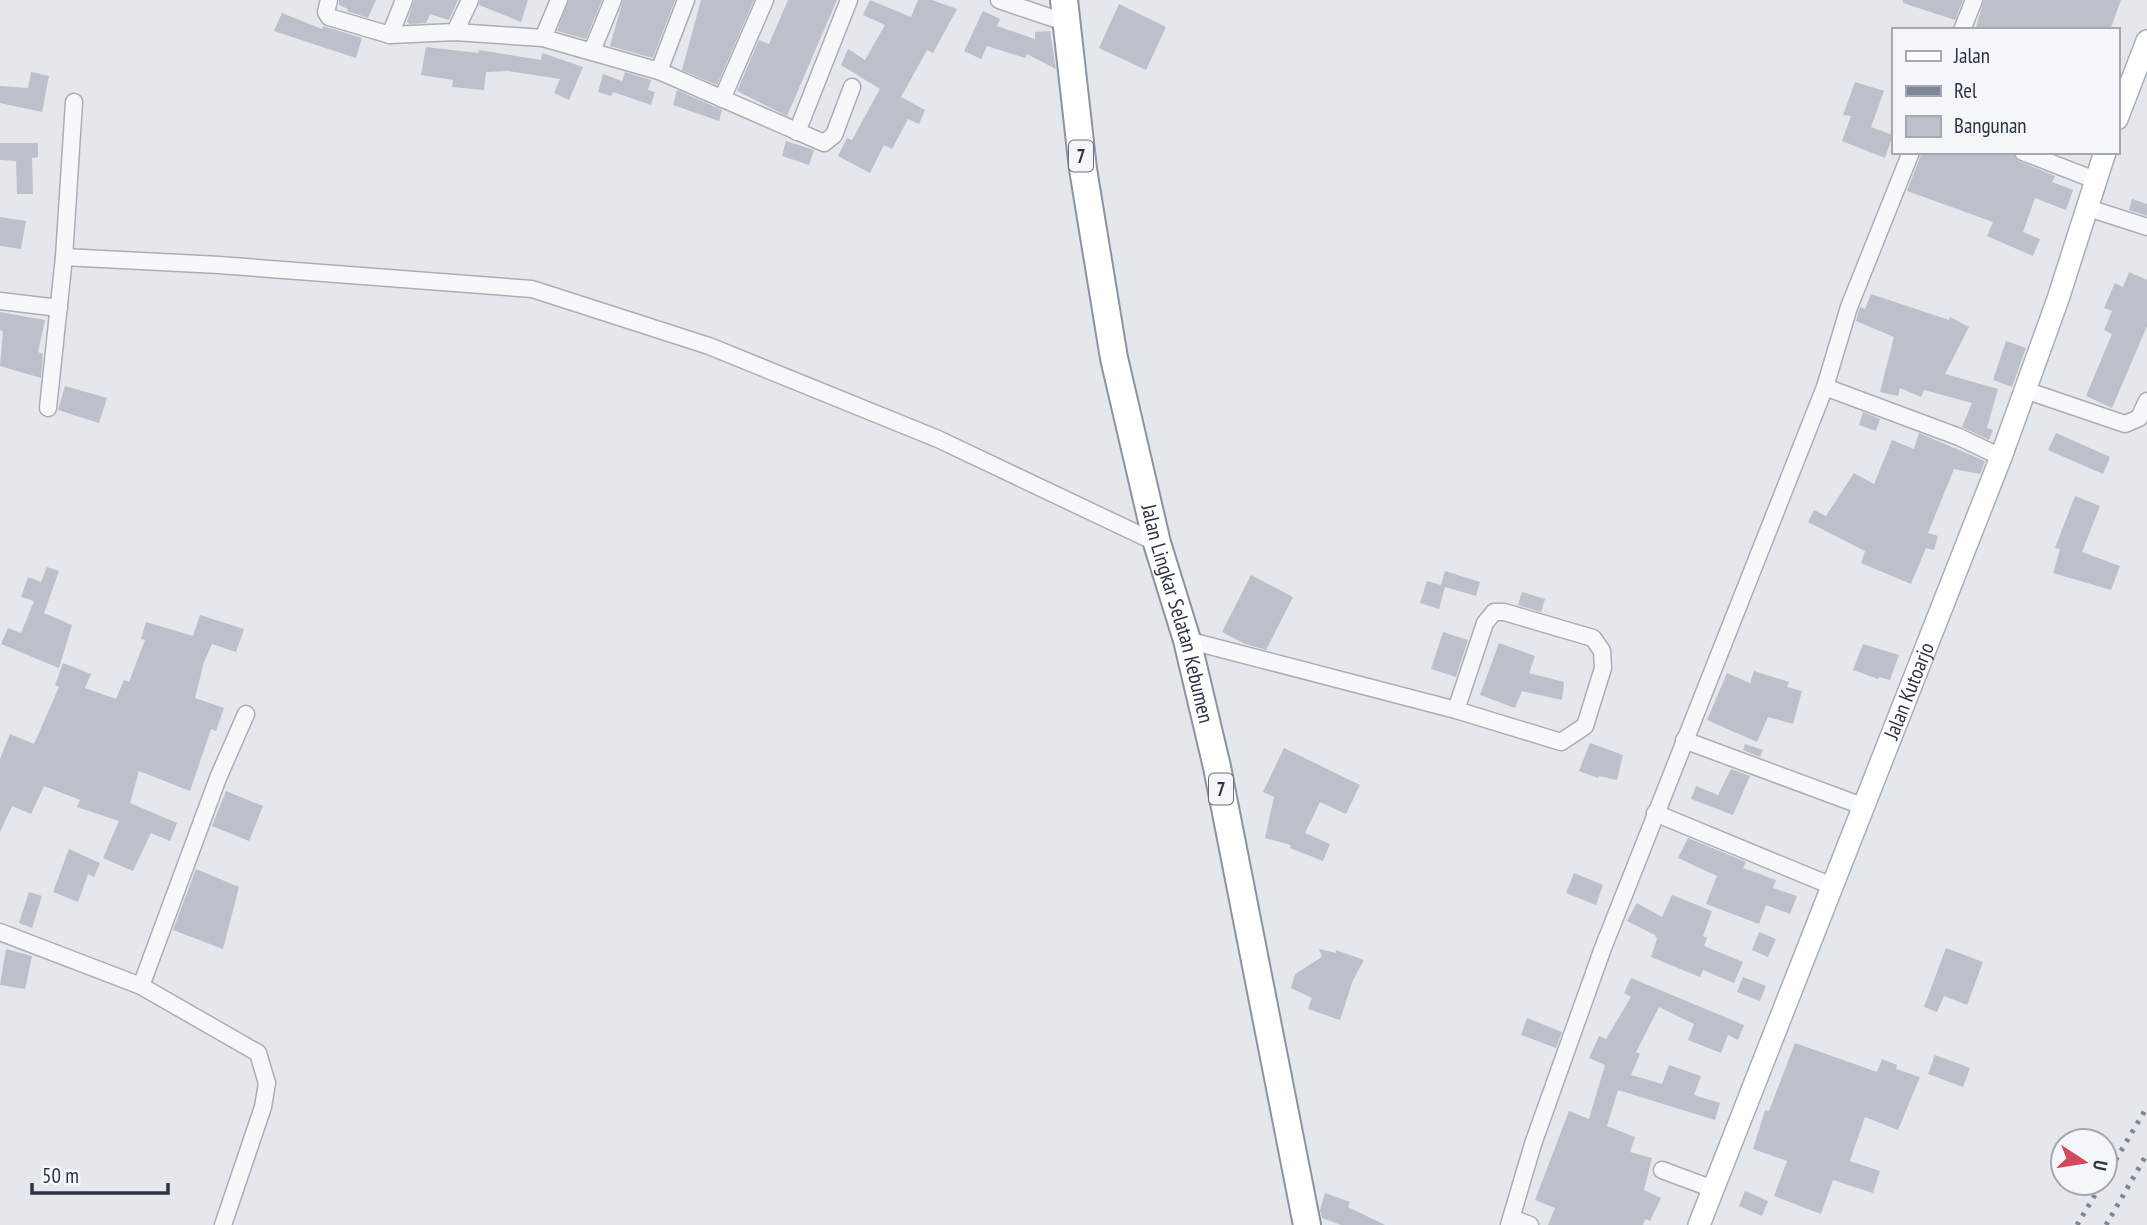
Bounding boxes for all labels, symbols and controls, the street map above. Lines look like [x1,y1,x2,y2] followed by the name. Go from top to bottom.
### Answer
[1892,28,2119,154] legend
[1953,42,1990,69] text: Jalan
[1954,77,1977,104] text: Rel
[1954,112,2027,139] text: Bangunan
[1069,140,1093,172] road number: 7
[1135,500,1220,726] street label: Jalan Lingkar Selatan Kebumen
[1877,638,1940,744] street label: Jalan Kutoarjo
[1209,774,1233,804] road number: 7
[2049,1127,2119,1197] north arrow
[32,1152,168,1196] scale bar
[2088,1158,2113,1173] text: U
[42,1162,79,1189] text: 50 m

